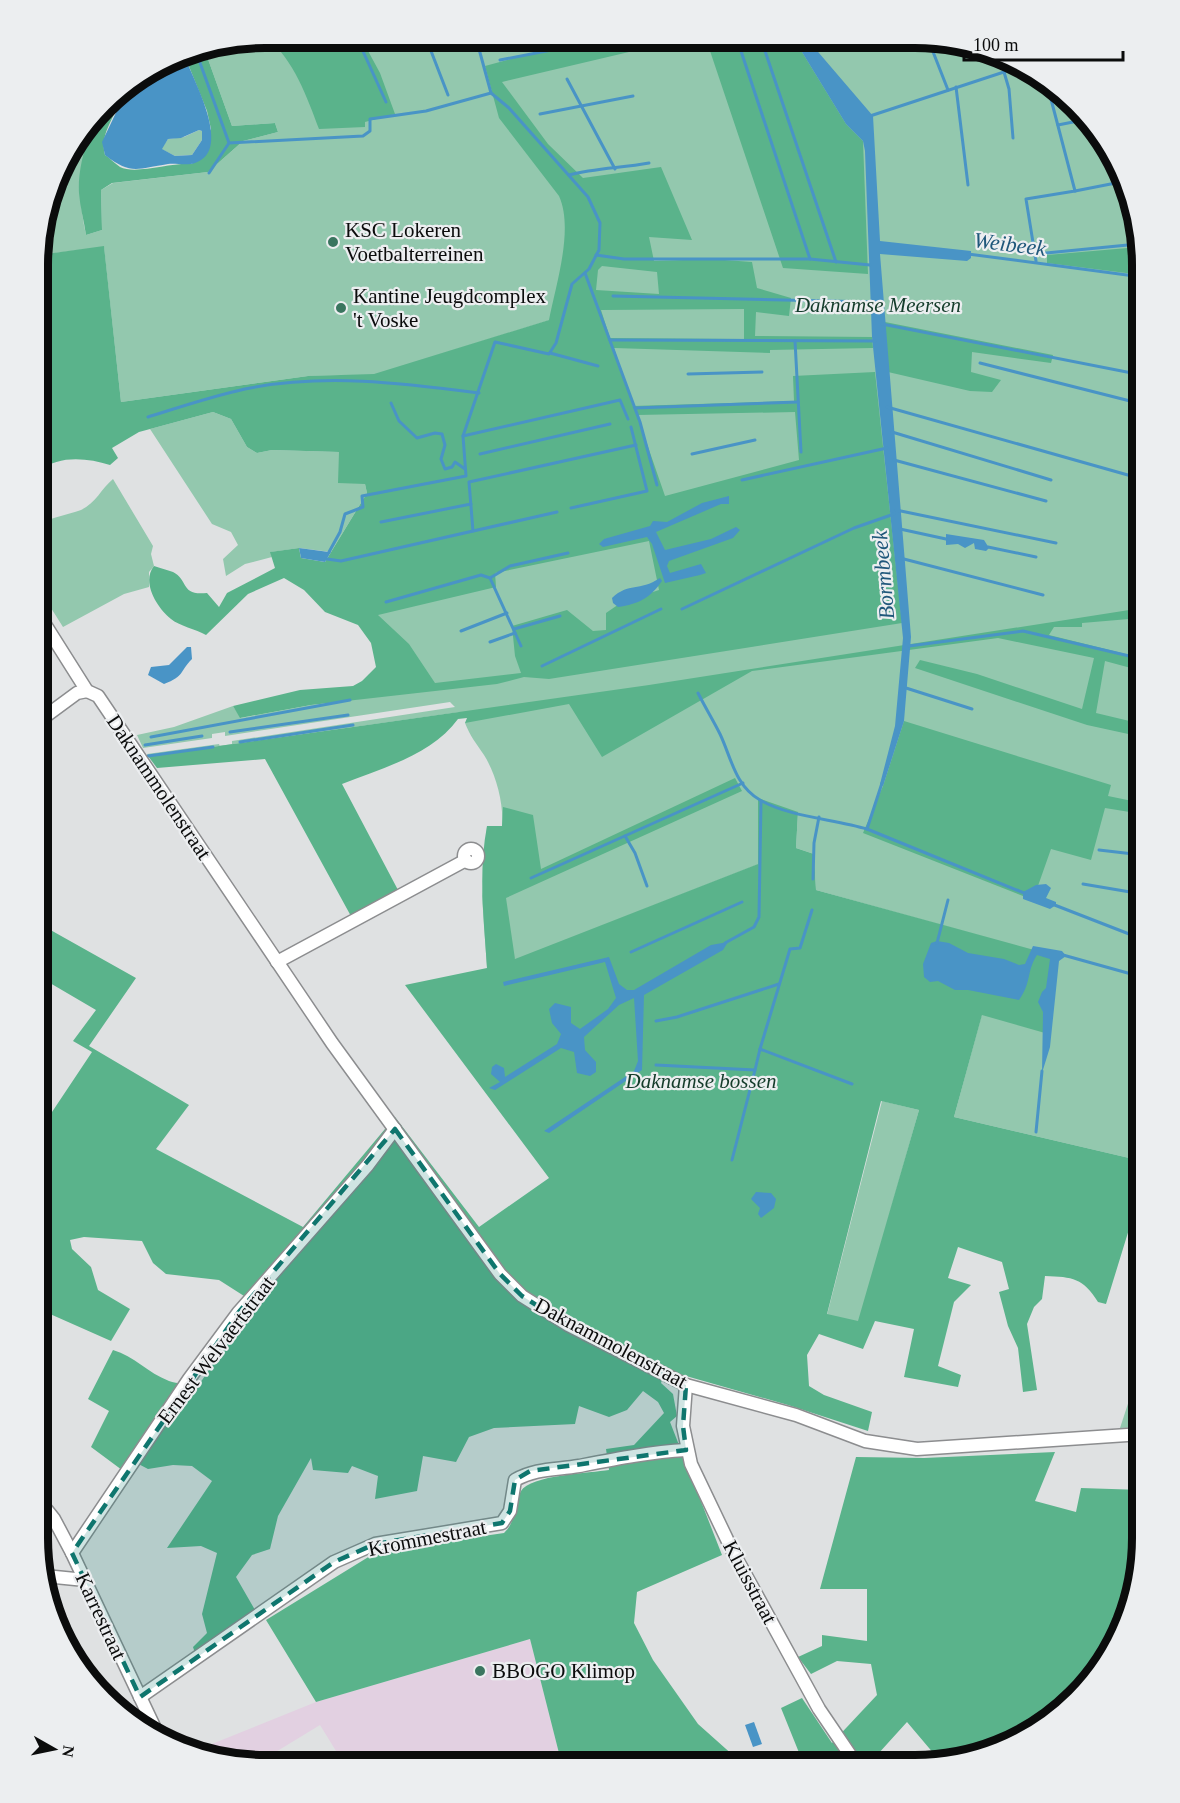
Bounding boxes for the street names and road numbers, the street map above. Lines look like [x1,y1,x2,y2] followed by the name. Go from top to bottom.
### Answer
[102,710,216,864] street label: Daknammolenstraat
[152,1271,280,1429] street label: Ernest Welvaertstraat
[531,1293,691,1393] street label: Daknammolenstraat
[366,1515,488,1561] street label: Krommestraat
[718,1536,782,1628] street label: Kluisstraat
[70,1569,132,1663] street label: Karrestraat

